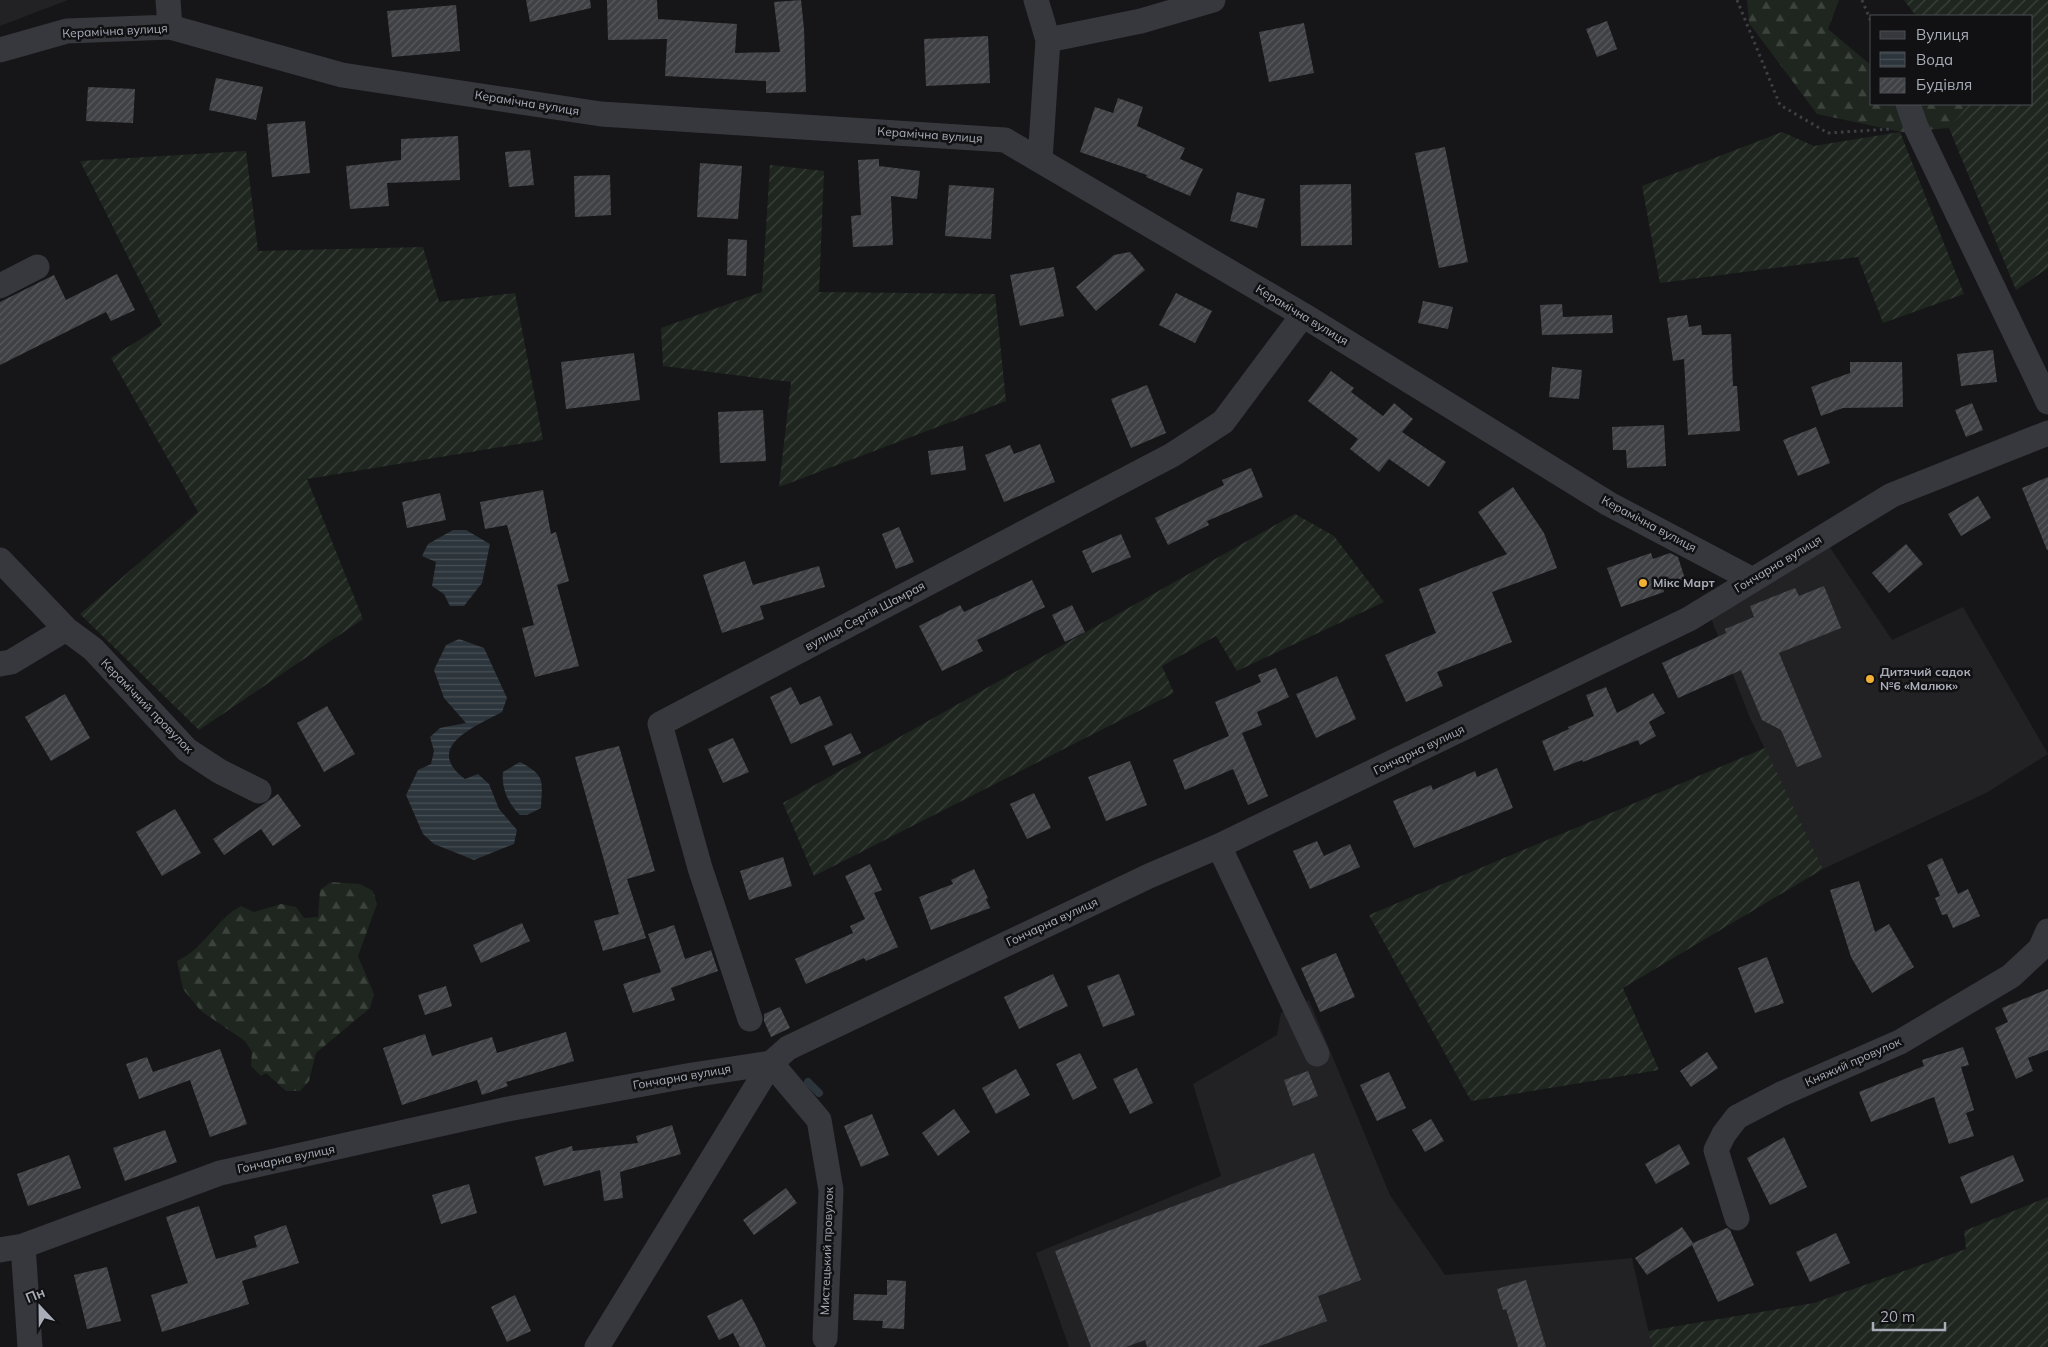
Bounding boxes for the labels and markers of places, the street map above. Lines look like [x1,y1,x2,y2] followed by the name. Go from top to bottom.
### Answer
[1653,575,1715,590] place label: Мікс Март
[1637,577,1649,589] marker: Мікс Март
[1880,664,1971,693] place label: Дитячий садок №6 «Малюк»
[1864,673,1876,685] marker: Дитячий садок №6 «Малюк»

